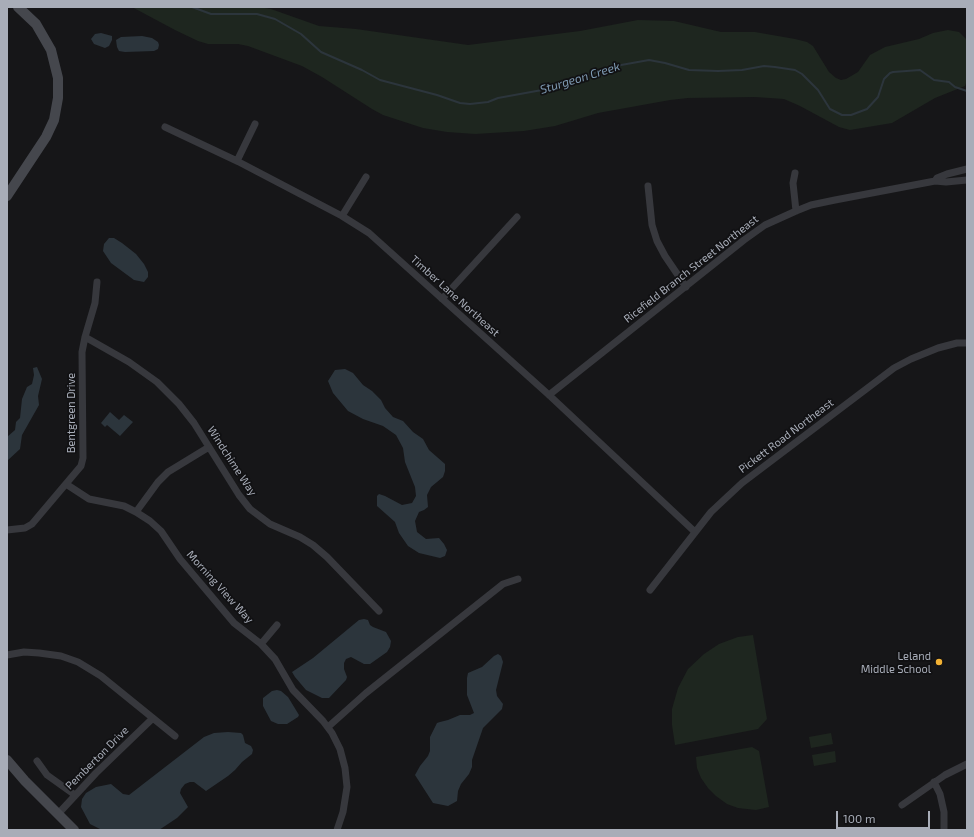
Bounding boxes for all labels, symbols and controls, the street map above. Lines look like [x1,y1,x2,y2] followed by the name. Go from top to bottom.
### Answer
[538,59,622,97] water label: Sturgeon Creek
[621,212,761,326] street label: Ricefield Branch Street Northeast
[408,253,502,339] street label: Timber Lane Northeast
[64,373,78,453] street label: Bentgreen Drive
[736,396,836,476] street label: Pickett Road Northeast
[205,424,259,498] street label: Windchime Way
[184,548,256,626] street label: Morning View Way
[861,649,931,675] place label: Leland Middle School
[934,657,944,667] marker: Leland Middle School
[63,724,131,792] street label: Pemberton Drive
[838,803,932,829] scale bar
[843,811,875,825] text: 100 m

